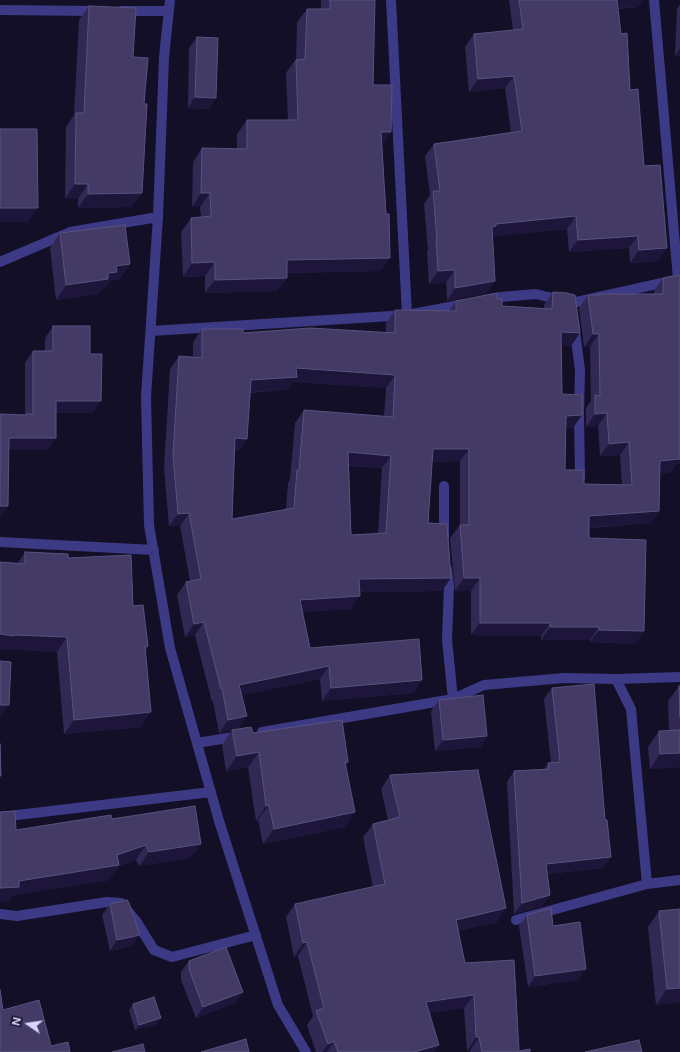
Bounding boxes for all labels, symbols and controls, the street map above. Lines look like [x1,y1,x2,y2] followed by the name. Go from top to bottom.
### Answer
[8,1004,48,1044] north arrow
[9,1016,24,1027] text: N

